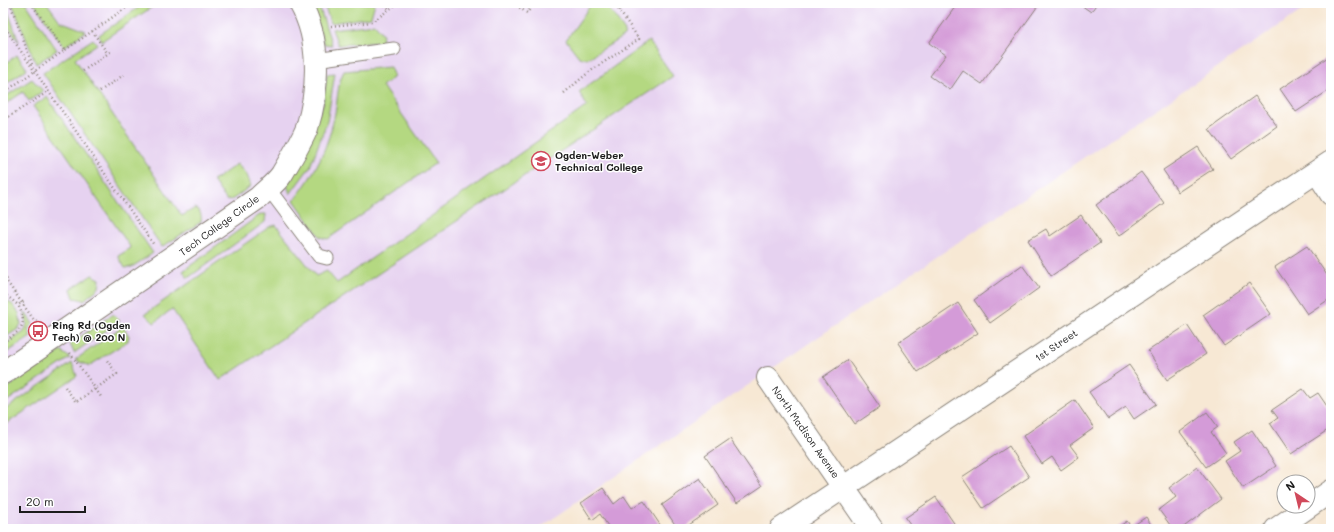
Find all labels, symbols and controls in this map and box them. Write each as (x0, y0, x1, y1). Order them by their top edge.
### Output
place label: Ogden-Weber Technical College (555, 148, 643, 174)
school or university icon: Ogden-Weber Technical College (530, 150, 552, 172)
street label: Tech College Circle (176, 191, 262, 259)
place label: Ring Rd (Ogden Tech) @ 200 N (52, 318, 131, 344)
bus stop icon: Ring Rd (Ogden Tech) @ 200 N (27, 320, 49, 342)
street label: 1st Street (1032, 326, 1080, 364)
street label: North Madison Avenue (769, 383, 843, 481)
north arrow (1276, 474, 1316, 514)
text: N (1282, 477, 1298, 494)
scale bar (20, 488, 85, 514)
text: 20 m (26, 493, 54, 509)

